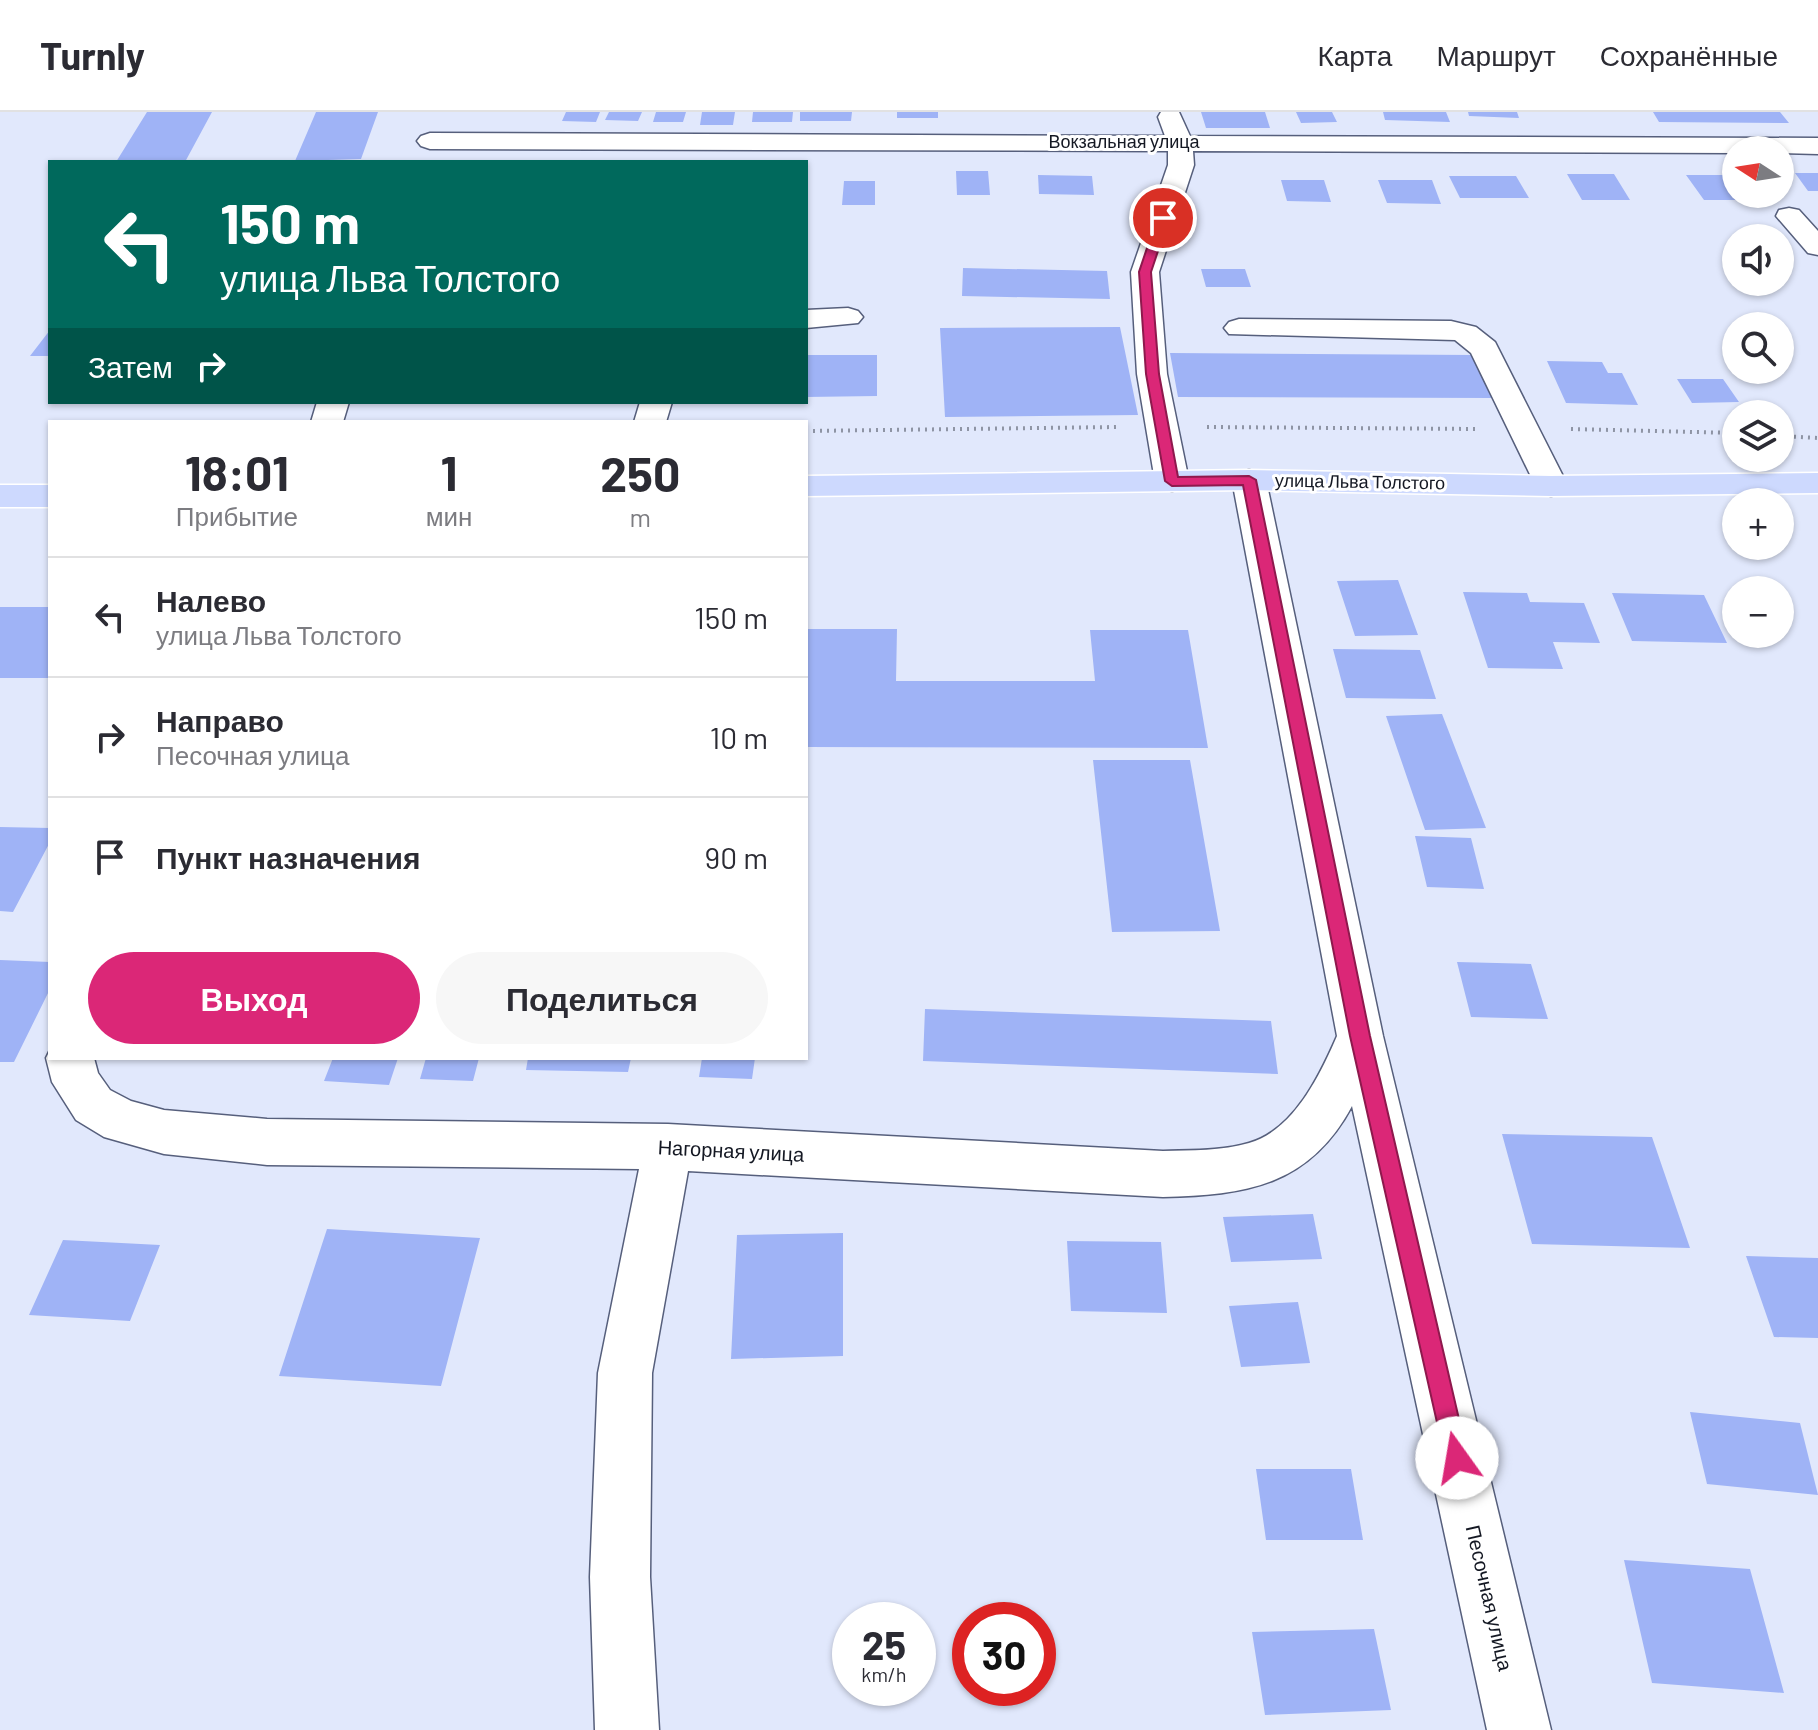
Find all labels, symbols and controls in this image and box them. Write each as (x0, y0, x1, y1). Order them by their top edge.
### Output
text: Turnly (40, 32, 145, 78)
text: Карта (1317, 38, 1392, 72)
text: Маршрут (1436, 38, 1556, 72)
text: Сохранённые (1600, 38, 1778, 72)
street label: Вокзальная улица (1048, 130, 1200, 152)
north arrow (1722, 136, 1794, 208)
map controls (1722, 136, 1794, 648)
pin (1129, 184, 1197, 252)
text: 150 m (220, 188, 360, 255)
icon: left (88, 192, 192, 296)
icon: arrive (1141, 196, 1185, 240)
button: sound (1722, 224, 1794, 296)
text: улица Льва Толстого (220, 256, 560, 299)
button: search (1722, 312, 1794, 384)
icon: right (189, 344, 233, 388)
text: Затем (88, 348, 173, 384)
button: layers (1722, 400, 1794, 472)
text: 18:01 (185, 443, 289, 501)
text: 1 (441, 443, 458, 501)
text: 250 (600, 444, 680, 502)
street label: улица Льва Толстого (1275, 469, 1445, 493)
button: + (1722, 488, 1794, 560)
text: Прибытие (176, 500, 298, 531)
text: мин (426, 500, 472, 531)
text: m (629, 501, 651, 532)
button: − (1722, 576, 1794, 648)
text: Налево (156, 582, 266, 618)
icon: left (88, 595, 132, 639)
text: 150 m (694, 599, 768, 635)
text: улица Льва Толстого (156, 619, 402, 650)
text: Направо (156, 702, 284, 738)
icon: right (88, 715, 132, 759)
text: 10 m (710, 719, 768, 755)
text: Песочная улица (156, 739, 349, 770)
icon: arrive (88, 835, 132, 879)
text: Пункт назначения (156, 839, 420, 875)
text: 90 m (705, 839, 768, 875)
button: Выход (88, 952, 420, 1044)
button: Поделиться (436, 952, 768, 1044)
street label: Нагорная улица (657, 1134, 806, 1166)
position arrow (1415, 1416, 1499, 1500)
street label: Песочная улица (1462, 1523, 1519, 1674)
speed limit sign: 30 (952, 1602, 1056, 1706)
text: 25 (862, 1620, 906, 1668)
text: km/h (861, 1662, 907, 1686)

